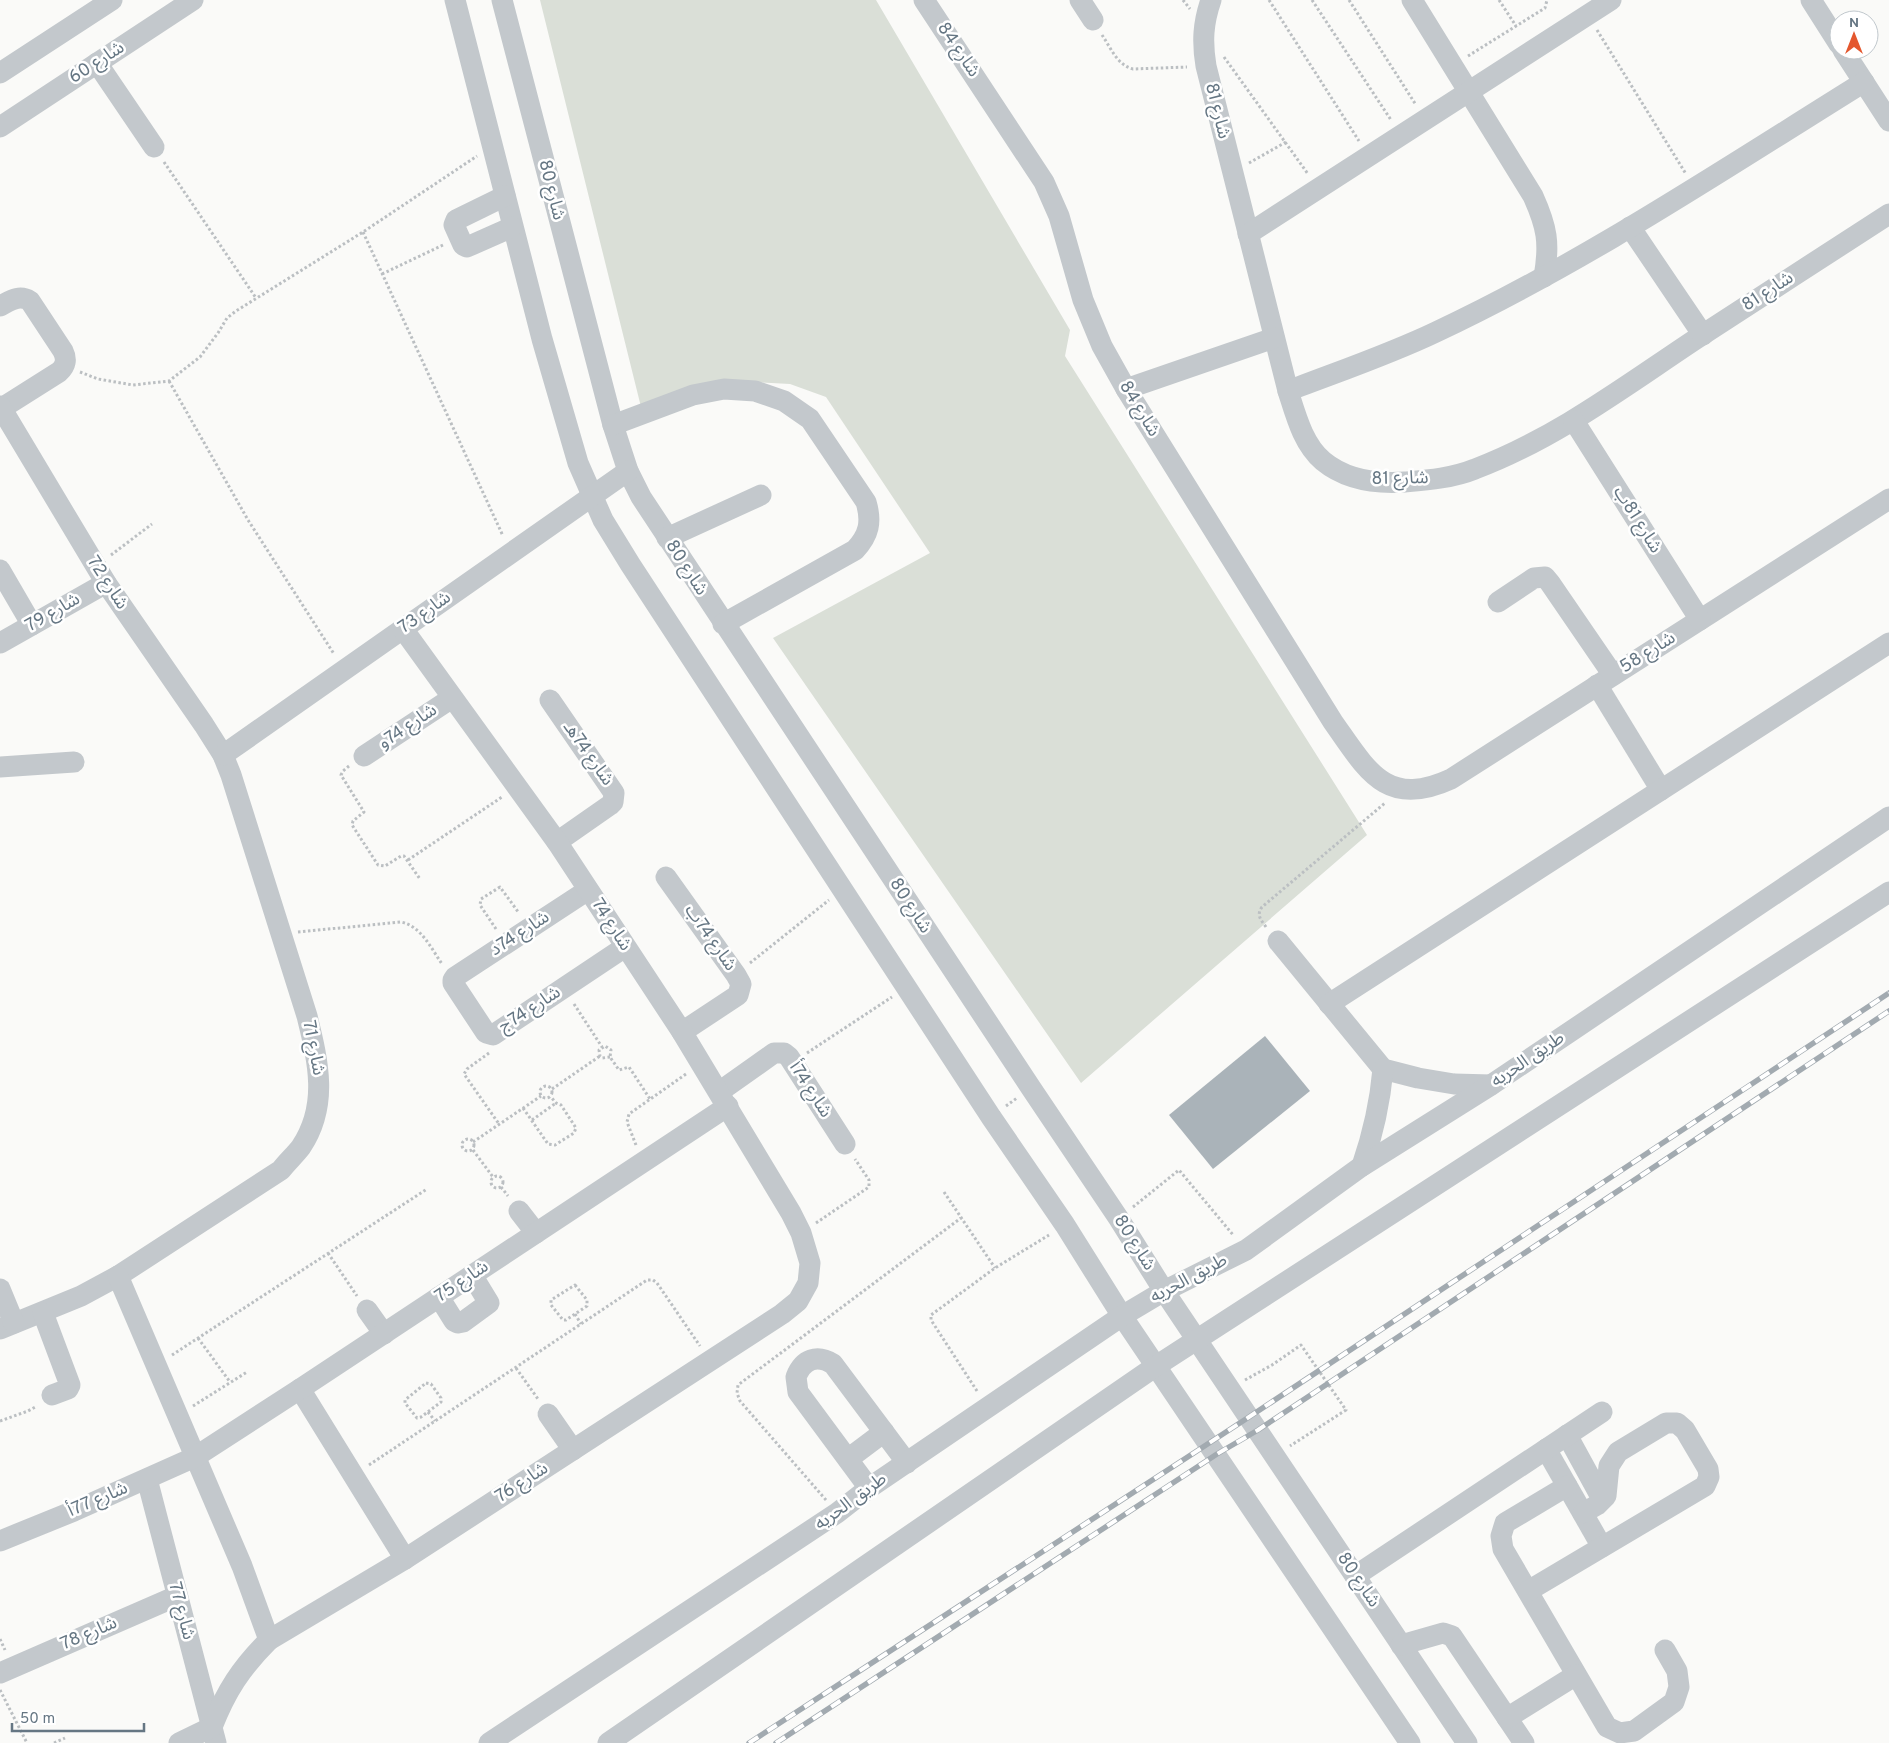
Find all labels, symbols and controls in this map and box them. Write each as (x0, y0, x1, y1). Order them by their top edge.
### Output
north arrow (1829, 10, 1879, 60)
text: N (1849, 15, 1859, 32)
street label: شارع 84 (930, 18, 985, 82)
street label: شارع 60 (65, 37, 130, 90)
street label: شارع 81 (1198, 81, 1235, 142)
street label: شارع 80 (531, 157, 570, 223)
street label: شارع 81 (1738, 267, 1799, 318)
street label: شارع 84 (1112, 377, 1165, 442)
street label: شارع 81 (1371, 467, 1429, 492)
street label: شارع 81ب (1607, 482, 1667, 558)
street label: شارع 80 (659, 536, 712, 601)
street label: شارع 72 (80, 552, 133, 615)
street label: شارع 73 (394, 587, 456, 640)
street label: شارع 79 (21, 588, 85, 639)
street label: شارع 58 (1616, 627, 1681, 680)
street label: شارع 74و (374, 699, 442, 756)
street label: شارع 74هـ (557, 717, 618, 791)
street label: شارع 80 (883, 874, 936, 939)
street label: شارع 74 (585, 894, 636, 956)
street label: شارع 74ب (678, 900, 741, 976)
street label: شارع 74د (486, 906, 555, 963)
street label: شارع 74ج (495, 981, 566, 1039)
street label: شارع 71 (295, 1018, 330, 1078)
street label: طريق الحريه (1487, 1027, 1569, 1093)
street label: شارع 74أ (782, 1057, 838, 1123)
street label: شارع 80 (1107, 1211, 1160, 1276)
street label: طريق الحريه (1146, 1249, 1232, 1309)
street label: شارع 75 (431, 1256, 494, 1309)
street label: شارع 76 (491, 1457, 553, 1509)
street label: طريق الحريه (810, 1468, 892, 1536)
street label: شارع 77أ (64, 1476, 132, 1524)
street label: شارع 80 (1330, 1548, 1385, 1613)
street label: شارع 77 (161, 1580, 200, 1643)
street label: شارع 78 (57, 1612, 121, 1657)
scale bar (12, 1700, 145, 1732)
text: 50 m (20, 1710, 55, 1729)

